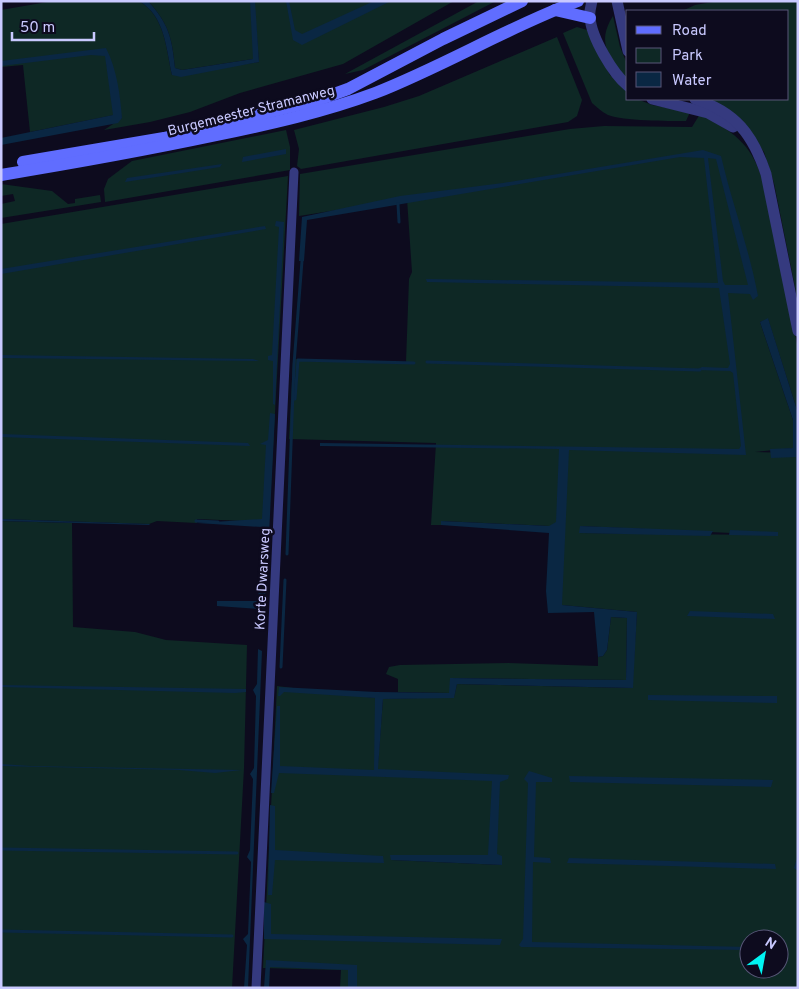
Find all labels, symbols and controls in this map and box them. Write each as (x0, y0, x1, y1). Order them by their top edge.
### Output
scale bar (12, 10, 95, 42)
legend (626, 10, 789, 100)
text: 50 m (20, 19, 55, 38)
text: Road (672, 22, 707, 41)
text: Park (672, 47, 703, 66)
text: Water (672, 72, 712, 91)
street label: Burgemeester Stramanweg (166, 82, 337, 140)
street label: Korte Dwarsweg (252, 528, 275, 631)
north arrow (739, 929, 789, 979)
text: N (761, 934, 779, 954)

